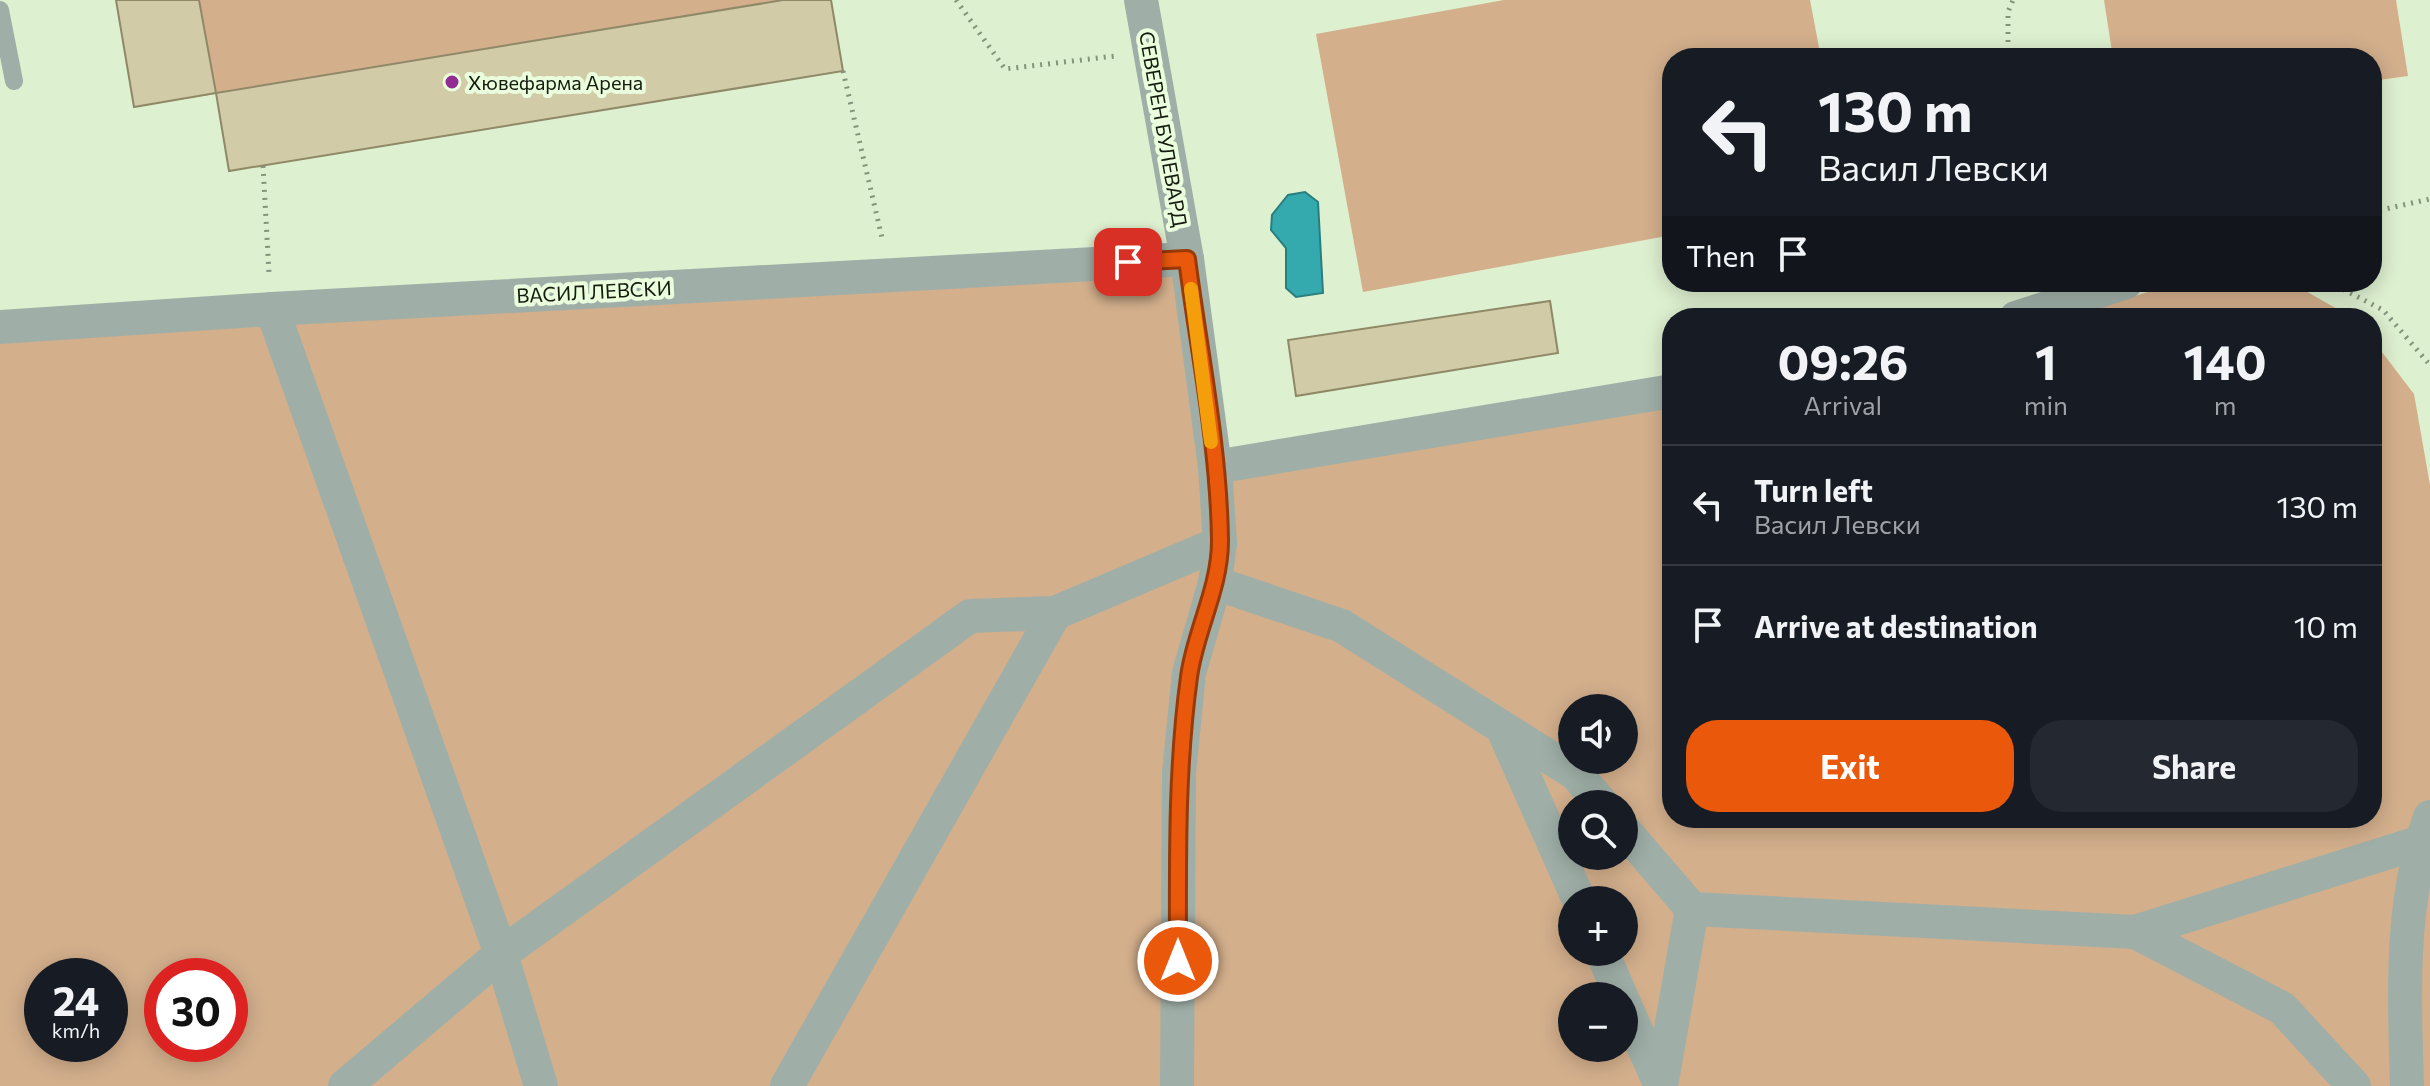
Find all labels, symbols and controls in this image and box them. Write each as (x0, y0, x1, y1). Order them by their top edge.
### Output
street label: СЕВЕРЕН БУЛЕВАРД (1135, 29, 1193, 229)
place label: Хювефарма Арена (468, 70, 643, 94)
marker: Хювефарма Арена (443, 73, 461, 91)
text: 130 m (1818, 75, 1973, 144)
icon: left (1686, 80, 1790, 184)
text: Васил Левски (1818, 144, 2049, 188)
pin (1094, 228, 1162, 296)
icon: arrive (1771, 232, 1815, 276)
text: Then (1686, 236, 1755, 273)
icon: arrive (1106, 240, 1150, 284)
street label: ВАСИЛ ЛЕВСКИ (516, 275, 672, 307)
text: 09:26 (1777, 331, 1908, 390)
text: 1 (2035, 331, 2057, 390)
text: 140 (2183, 331, 2267, 390)
text: Arrival (1804, 389, 1882, 420)
text: min (2024, 389, 2068, 420)
text: m (2214, 389, 2236, 420)
text: Turn left (1754, 471, 1873, 508)
icon: left (1686, 483, 1730, 527)
text: 130 m (2277, 487, 2358, 524)
text: Васил Левски (1754, 508, 1921, 539)
icon: arrive (1686, 603, 1730, 647)
text: Arrive at destination (1754, 607, 2038, 644)
text: 10 m (2294, 607, 2358, 644)
map controls (1558, 694, 1638, 1062)
button: sound (1558, 694, 1638, 774)
button: Exit (1686, 720, 2014, 812)
button: Share (2030, 720, 2358, 812)
button: search (1558, 790, 1638, 870)
button: + (1558, 886, 1638, 966)
position arrow (1136, 919, 1220, 1003)
speed limit sign: 30 (144, 958, 248, 1062)
text: 24 (53, 975, 99, 1024)
button: − (1558, 982, 1638, 1062)
text: km/h (52, 1018, 100, 1042)

